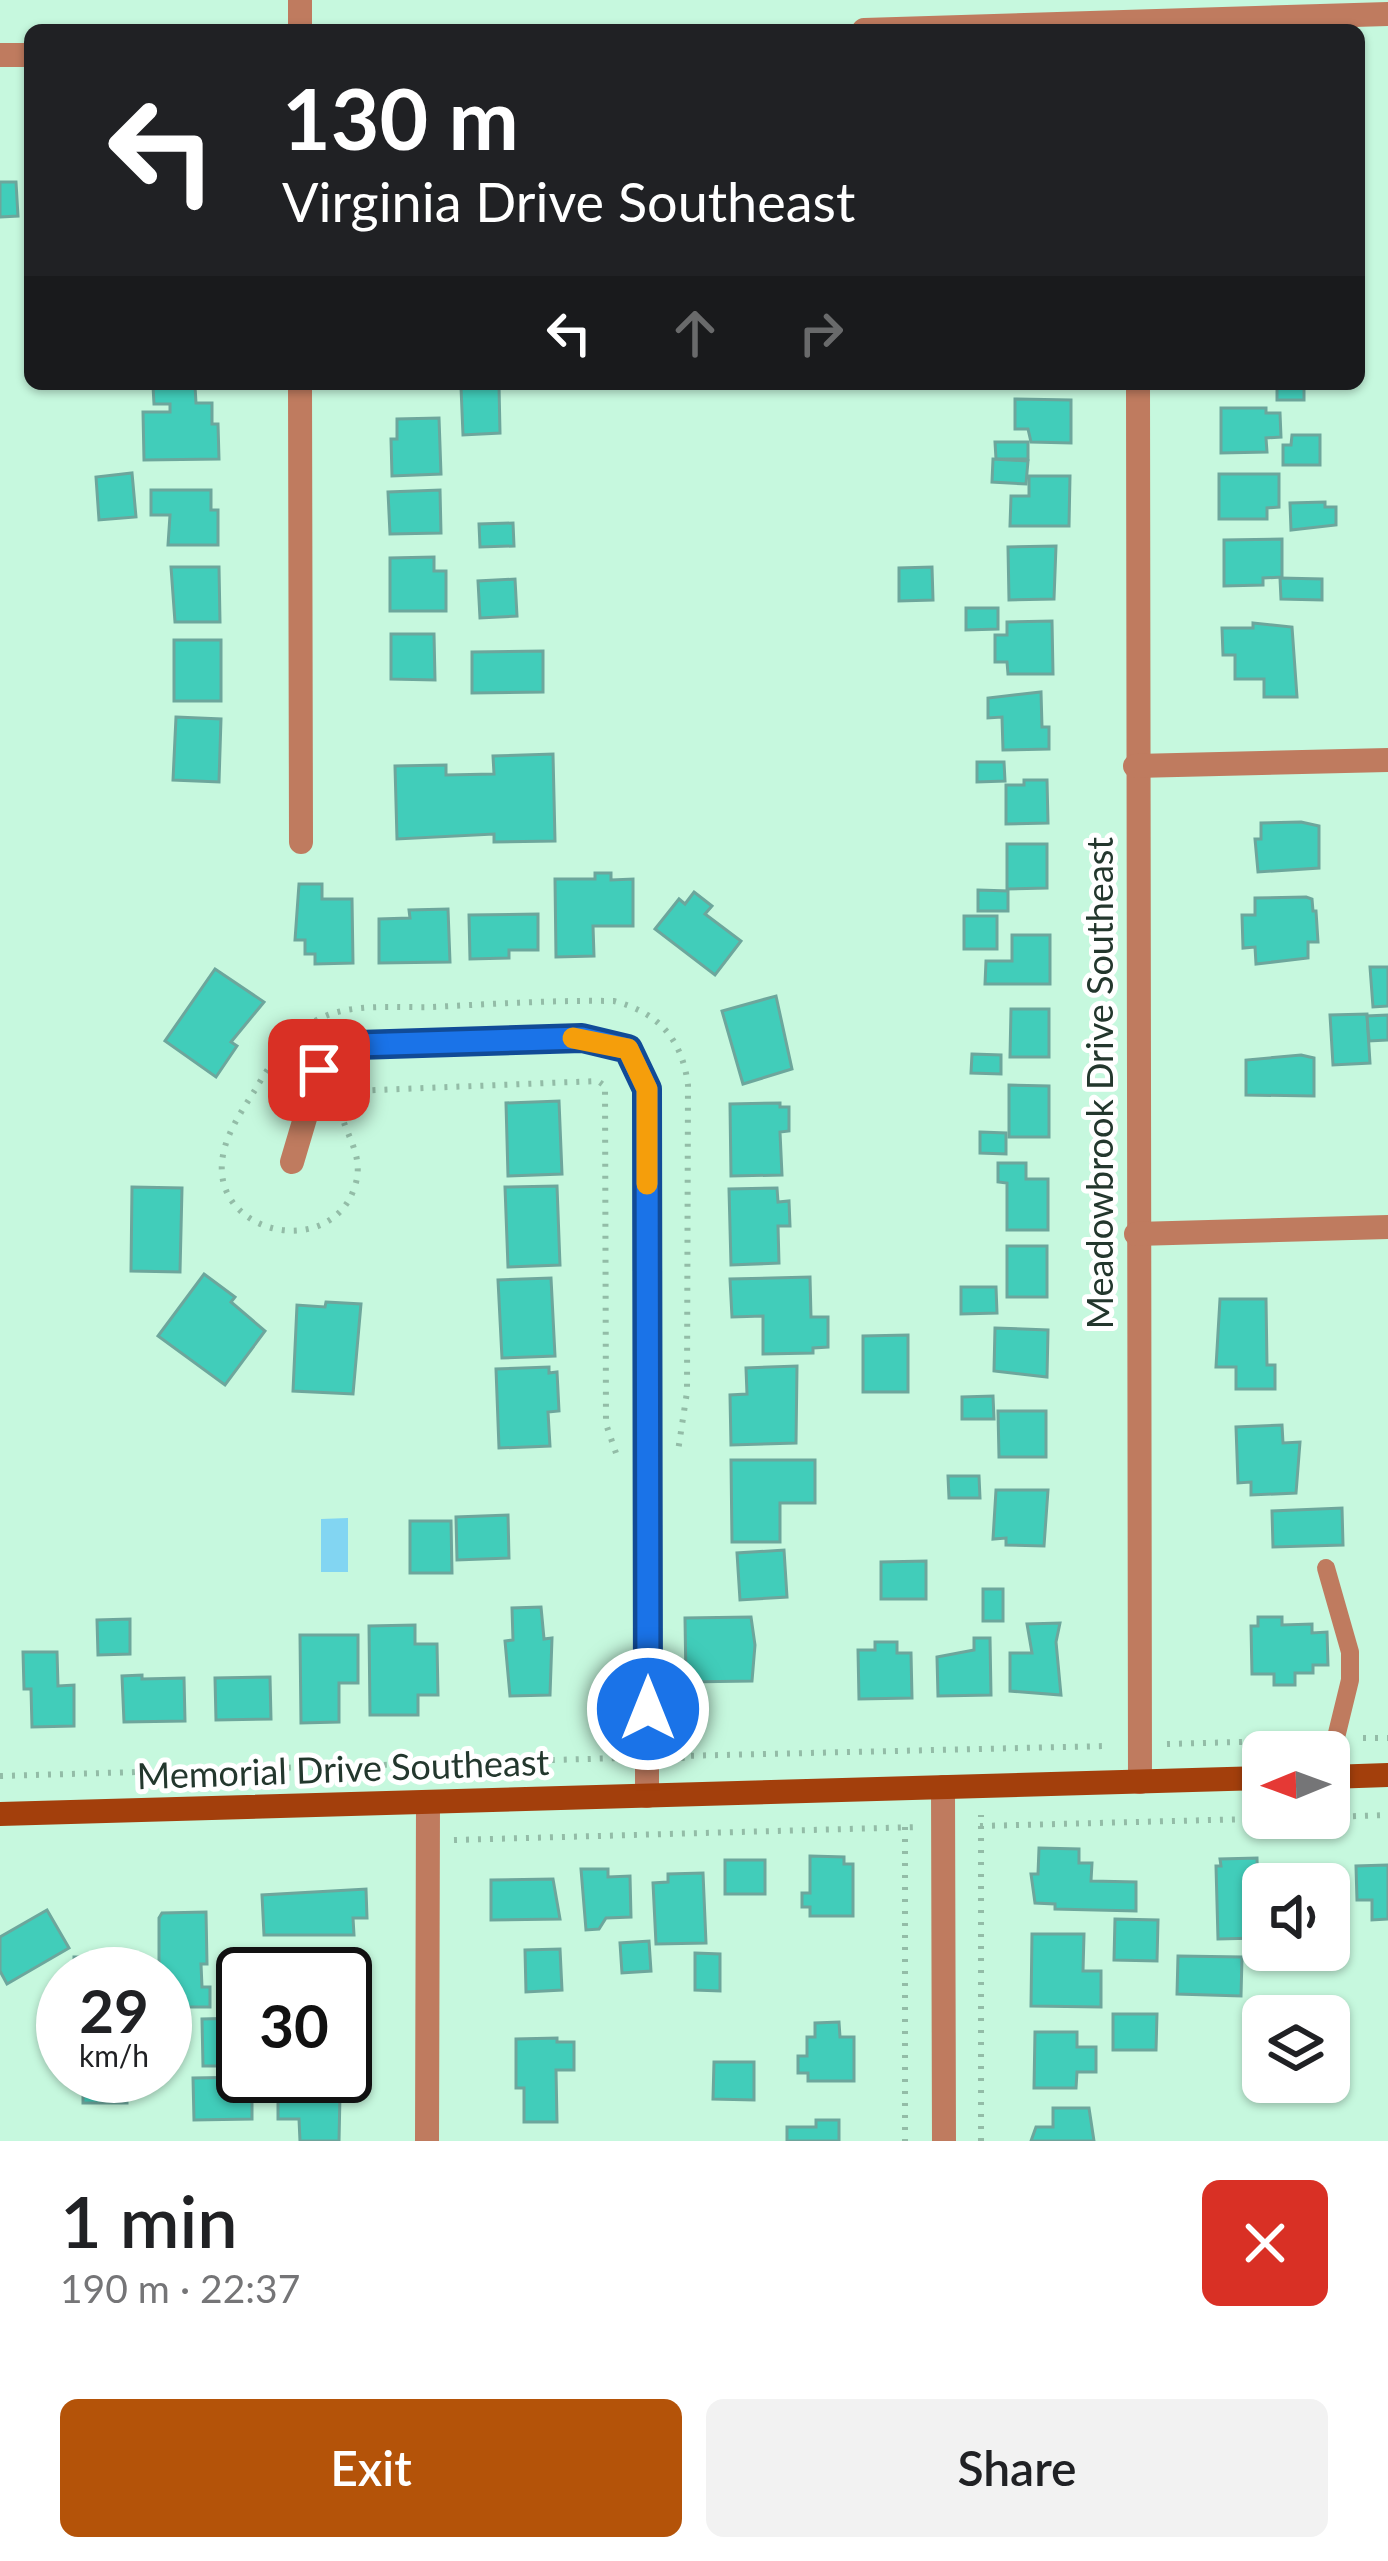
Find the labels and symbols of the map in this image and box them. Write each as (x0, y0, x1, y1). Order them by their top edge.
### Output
street label: Meadowbrook Drive Southeast (1077, 837, 1121, 1329)
pin (268, 1019, 370, 1121)
position arrow (585, 1646, 711, 1772)
north arrow (1242, 1731, 1350, 1839)
street label: Memorial Drive Southeast (136, 1739, 550, 1797)
speed limit sign: 30 (216, 1947, 372, 2103)

